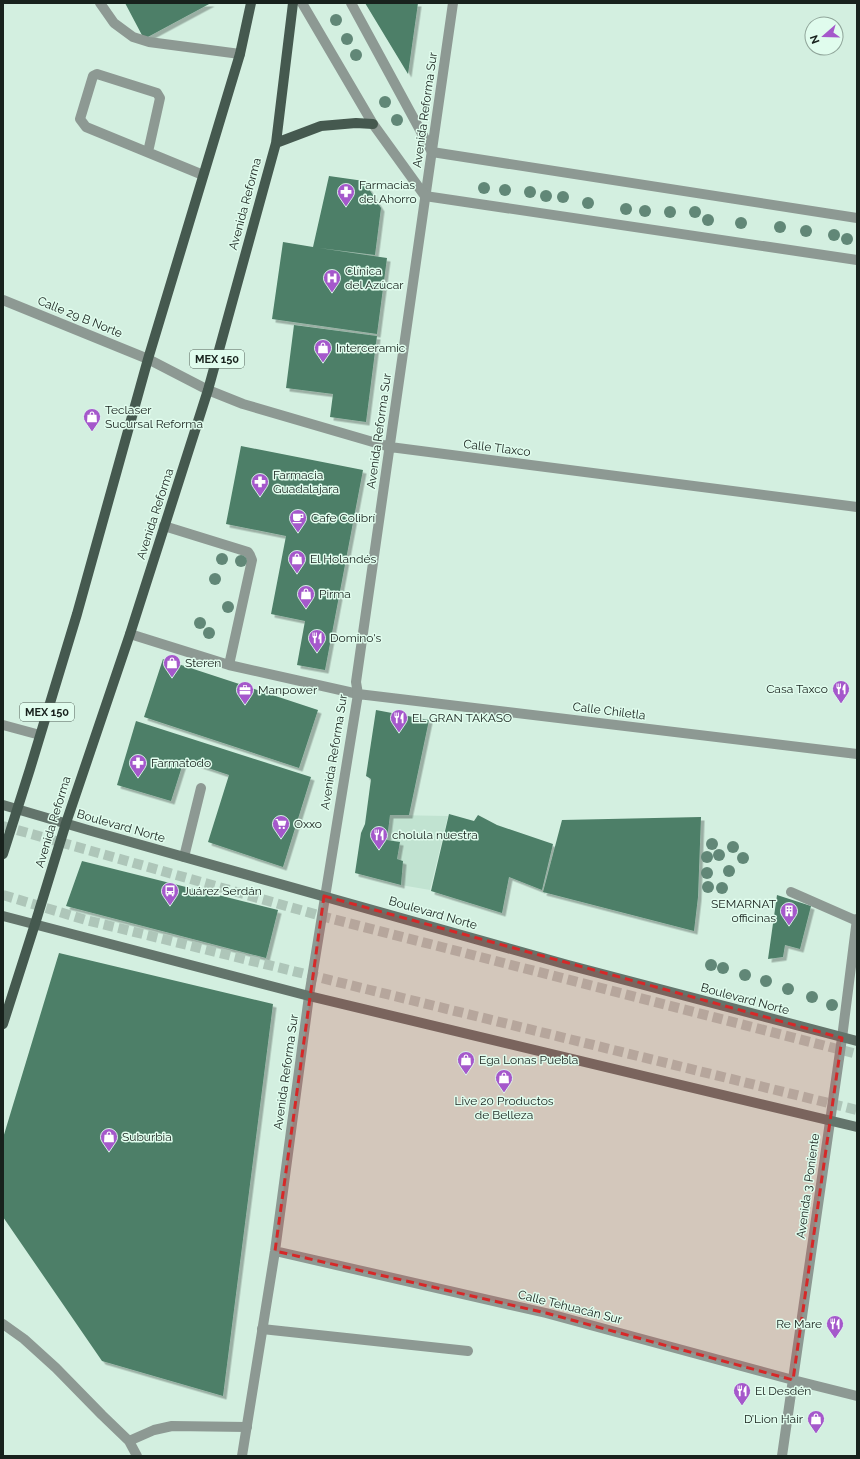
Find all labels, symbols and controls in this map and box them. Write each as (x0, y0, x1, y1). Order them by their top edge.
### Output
north arrow (804, 16, 844, 56)
text: N (808, 33, 823, 45)
street label: Avenida Reforma Sur (410, 51, 440, 169)
street label: Avenida Reforma (226, 156, 264, 252)
place label: Farmacias del Ahorro (359, 178, 417, 206)
pharmacy icon: Farmacias del Ahorro (336, 182, 356, 207)
place label: Clínica del Azúcar (345, 264, 404, 292)
hospital icon: Clínica del Azúcar (322, 268, 342, 293)
street label: Calle 29 B Norte (36, 294, 124, 340)
shop icon: Interceramic (313, 338, 333, 363)
place label: Interceramic (336, 341, 406, 355)
road number: MEX 150 (190, 350, 244, 368)
street label: Avenida Reforma Sur (364, 372, 394, 490)
place label: Teclaser Sucursal Reforma (105, 403, 203, 431)
shop icon: Teclaser Sucursal Reforma (82, 407, 102, 432)
street label: Calle Tlaxco (463, 437, 531, 459)
street label: Avenida Reforma (134, 467, 176, 561)
place label: Farmacia Guadalajara (273, 468, 339, 496)
pharmacy icon: Farmacia Guadalajara (250, 472, 270, 497)
cafe icon: Cafe Colibrí (288, 508, 308, 533)
place label: Cafe Colibrí (311, 511, 375, 525)
shop icon: El Holandés (287, 549, 307, 574)
place label: El Holandés (310, 552, 376, 566)
shop icon: Pirma (296, 584, 316, 609)
place label: Pirma (319, 587, 351, 601)
restaurant icon: Domino's (307, 628, 327, 653)
place label: Domino's (330, 631, 382, 645)
shop icon: Steren (162, 653, 182, 678)
place label: Steren (185, 656, 221, 670)
restaurant icon: Casa Taxco (831, 679, 851, 704)
office icon: Manpower (235, 680, 255, 705)
place label: Casa Taxco (766, 682, 828, 696)
place label: Manpower (258, 683, 318, 697)
street label: Avenida Reforma Sur (318, 693, 350, 811)
street label: Calle Chiletla (572, 700, 646, 722)
road number: MEX 150 (20, 703, 74, 721)
restaurant icon: EL GRAN TAKASO (389, 708, 409, 733)
place label: EL GRAN TAKASO (412, 711, 512, 725)
pharmacy icon: Farmatodo (128, 753, 148, 778)
place label: Farmatodo (151, 756, 211, 770)
street label: Avenida Reforma (32, 775, 74, 869)
street label: Boulevard Norte (75, 807, 167, 845)
supermarket icon: Oxxo (271, 814, 291, 839)
place label: Oxxo (294, 817, 322, 831)
restaurant icon: cholula nuestra (369, 825, 389, 850)
place label: cholula nuestra (392, 828, 478, 842)
bus stop icon: Juárez Serdán (160, 881, 180, 906)
place label: Juárez Serdán (183, 884, 262, 898)
street label: Boulevard Norte (387, 894, 479, 932)
place label: SEMARNAT officinas (711, 897, 777, 925)
building icon: SEMARNAT officinas (779, 901, 799, 926)
street label: Boulevard Norte (699, 980, 791, 1018)
street label: Avenida Reforma Sur (271, 1013, 301, 1131)
shop icon: Ega Lonas Puebla (456, 1050, 476, 1075)
place label: Ega Lonas Puebla (479, 1053, 578, 1067)
shop icon: Live 20 Productos de Belleza (494, 1068, 514, 1093)
place label: Live 20 Productos de Belleza (454, 1094, 554, 1122)
shop icon: Suburbia (99, 1127, 119, 1152)
place label: Suburbia (122, 1130, 172, 1144)
street label: Avenida 3 Poniente (794, 1132, 822, 1240)
street label: Calle Tehuacán Sur (517, 1287, 624, 1327)
restaurant icon: Re Mare (825, 1314, 845, 1339)
place label: Re Mare (776, 1317, 822, 1331)
restaurant icon: El Desdén (732, 1381, 752, 1406)
place label: El Desdén (755, 1384, 811, 1398)
shop icon: D’Lion Hair (806, 1409, 826, 1434)
place label: D’Lion Hair (744, 1412, 804, 1426)

